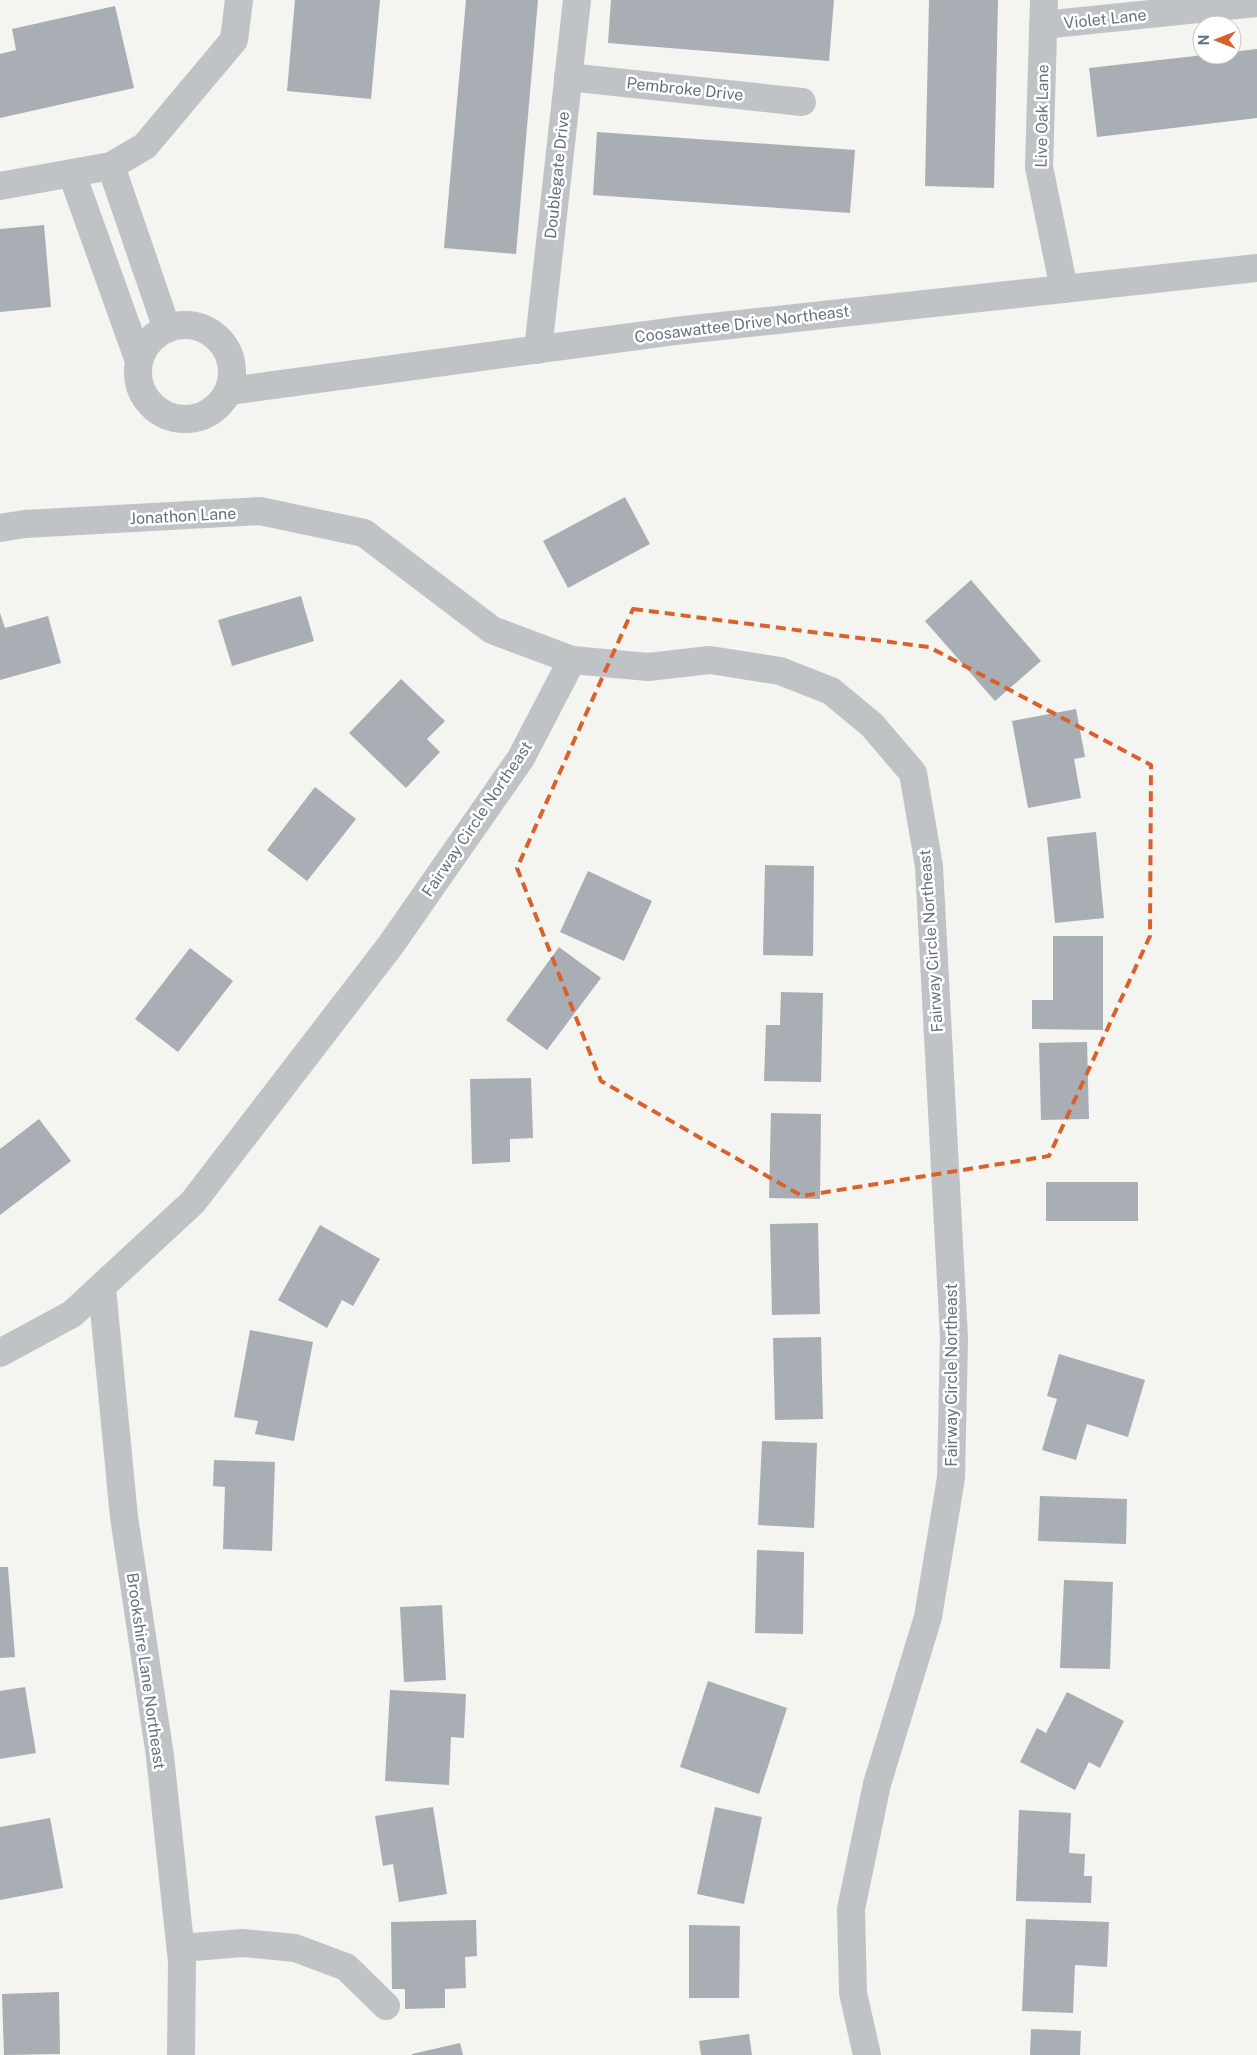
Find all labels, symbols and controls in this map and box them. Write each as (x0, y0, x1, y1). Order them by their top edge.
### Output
street label: Violet Lane (1063, 5, 1147, 33)
north arrow (1192, 15, 1242, 65)
text: N (1196, 35, 1212, 45)
street label: Live Oak Lane (1032, 64, 1052, 168)
street label: Pembroke Drive (626, 73, 744, 105)
street label: Doublegate Drive (541, 110, 573, 240)
street label: Coosawattee Drive Northeast (633, 301, 851, 347)
street label: Jonathon Lane (129, 504, 237, 528)
street label: Fairway Circle Northeast (418, 738, 536, 900)
street label: Fairway Circle Northeast (915, 849, 947, 1033)
street label: Fairway Circle Northeast (942, 1283, 961, 1467)
street label: Brookshire Lane Northeast (123, 1571, 169, 1771)

